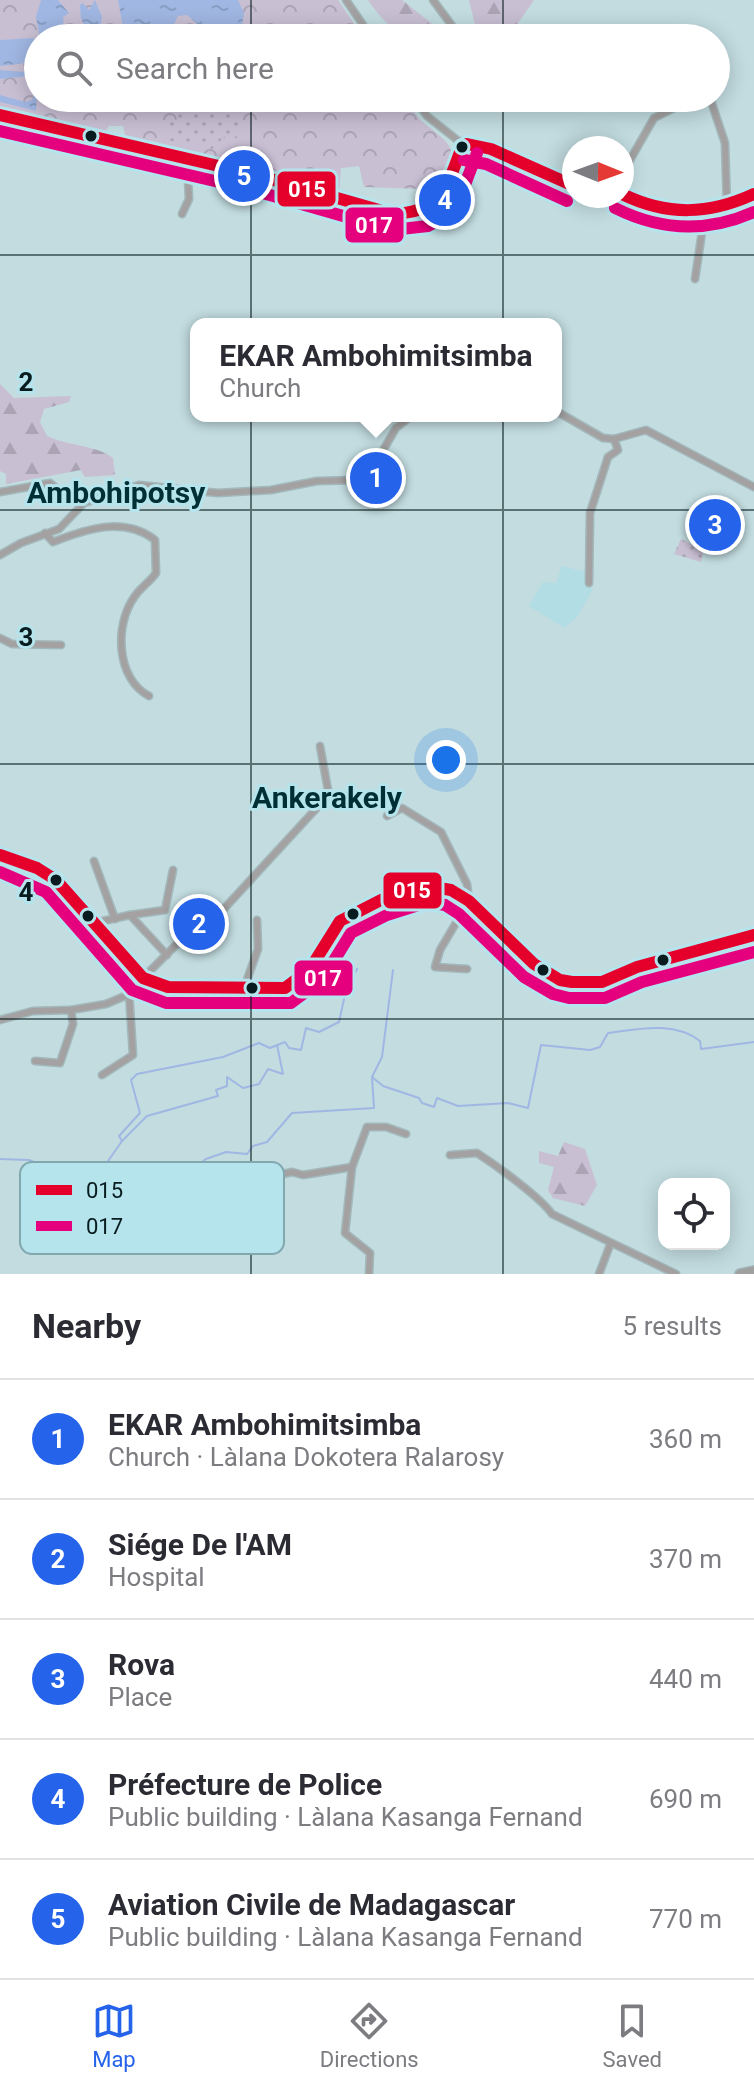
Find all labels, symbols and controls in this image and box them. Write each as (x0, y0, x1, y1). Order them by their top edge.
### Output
search box (24, 24, 730, 112)
icon: search (52, 46, 96, 90)
text: Search here (116, 51, 274, 86)
unlabelled marker (83, 128, 99, 144)
north arrow (562, 136, 634, 208)
unlabelled marker (454, 139, 470, 155)
pin: 5 (218, 146, 270, 206)
line badge: 015 (276, 170, 337, 208)
pin: 4 (419, 170, 471, 230)
text: 015 (288, 177, 326, 202)
line badge: 017 (344, 206, 405, 244)
text: 017 (355, 213, 393, 238)
popup (190, 318, 562, 422)
text: EKAR Ambohimitsimba (219, 338, 533, 373)
text: 2 (19, 367, 33, 397)
text: Church (219, 373, 301, 403)
pin: 1 (350, 448, 402, 508)
district label: Ambohipotsy (27, 475, 206, 510)
pin: 3 (689, 495, 741, 555)
text: 3 (19, 622, 33, 652)
your location (426, 740, 466, 780)
district label: Ankerakely (252, 780, 403, 815)
line badge: 015 (382, 871, 443, 910)
unlabelled marker (48, 872, 64, 888)
text: 4 (19, 877, 34, 907)
text: 015 (393, 878, 431, 903)
pin: 2 (173, 894, 225, 954)
unlabelled marker (345, 906, 361, 922)
unlabelled marker (80, 908, 96, 924)
unlabelled marker (655, 952, 671, 968)
line badge: 017 (293, 959, 354, 997)
unlabelled marker (535, 962, 551, 978)
text: 017 (304, 966, 342, 991)
unlabelled marker (244, 980, 260, 996)
legend (20, 1162, 284, 1254)
text: 015 (86, 1178, 123, 1203)
map controls (658, 1178, 730, 1250)
button: locate (658, 1178, 730, 1250)
text: 017 (86, 1214, 123, 1239)
text: Nearby (32, 1306, 141, 1346)
text: 5 results (623, 1311, 722, 1341)
text: EKAR Ambohimitsimba (108, 1407, 421, 1442)
text: 1 (51, 1424, 65, 1454)
text: 360 m (649, 1424, 722, 1454)
text: Church · Làlana Dokotera Ralarosy (108, 1442, 504, 1472)
text: Siége De l'AM (108, 1527, 292, 1562)
text: 2 (51, 1544, 65, 1574)
text: 370 m (649, 1544, 722, 1574)
text: Hospital (108, 1562, 205, 1592)
text: Rova (108, 1647, 175, 1682)
text: 3 (51, 1664, 65, 1694)
text: 440 m (649, 1664, 722, 1694)
text: Place (108, 1682, 172, 1712)
text: Préfecture de Police (108, 1767, 382, 1802)
text: 4 (51, 1784, 65, 1814)
text: 690 m (649, 1784, 722, 1814)
text: Public building · Làlana Kasanga Fernand (108, 1802, 583, 1832)
text: Aviation Civile de Madagascar (108, 1887, 515, 1922)
text: 5 (51, 1904, 65, 1934)
text: 770 m (649, 1904, 722, 1934)
text: Public building · Làlana Kasanga Fernand (108, 1922, 583, 1952)
tab: Map (92, 1999, 136, 2072)
tab: Directions (320, 1999, 419, 2072)
tab: Saved (603, 1999, 662, 2072)

